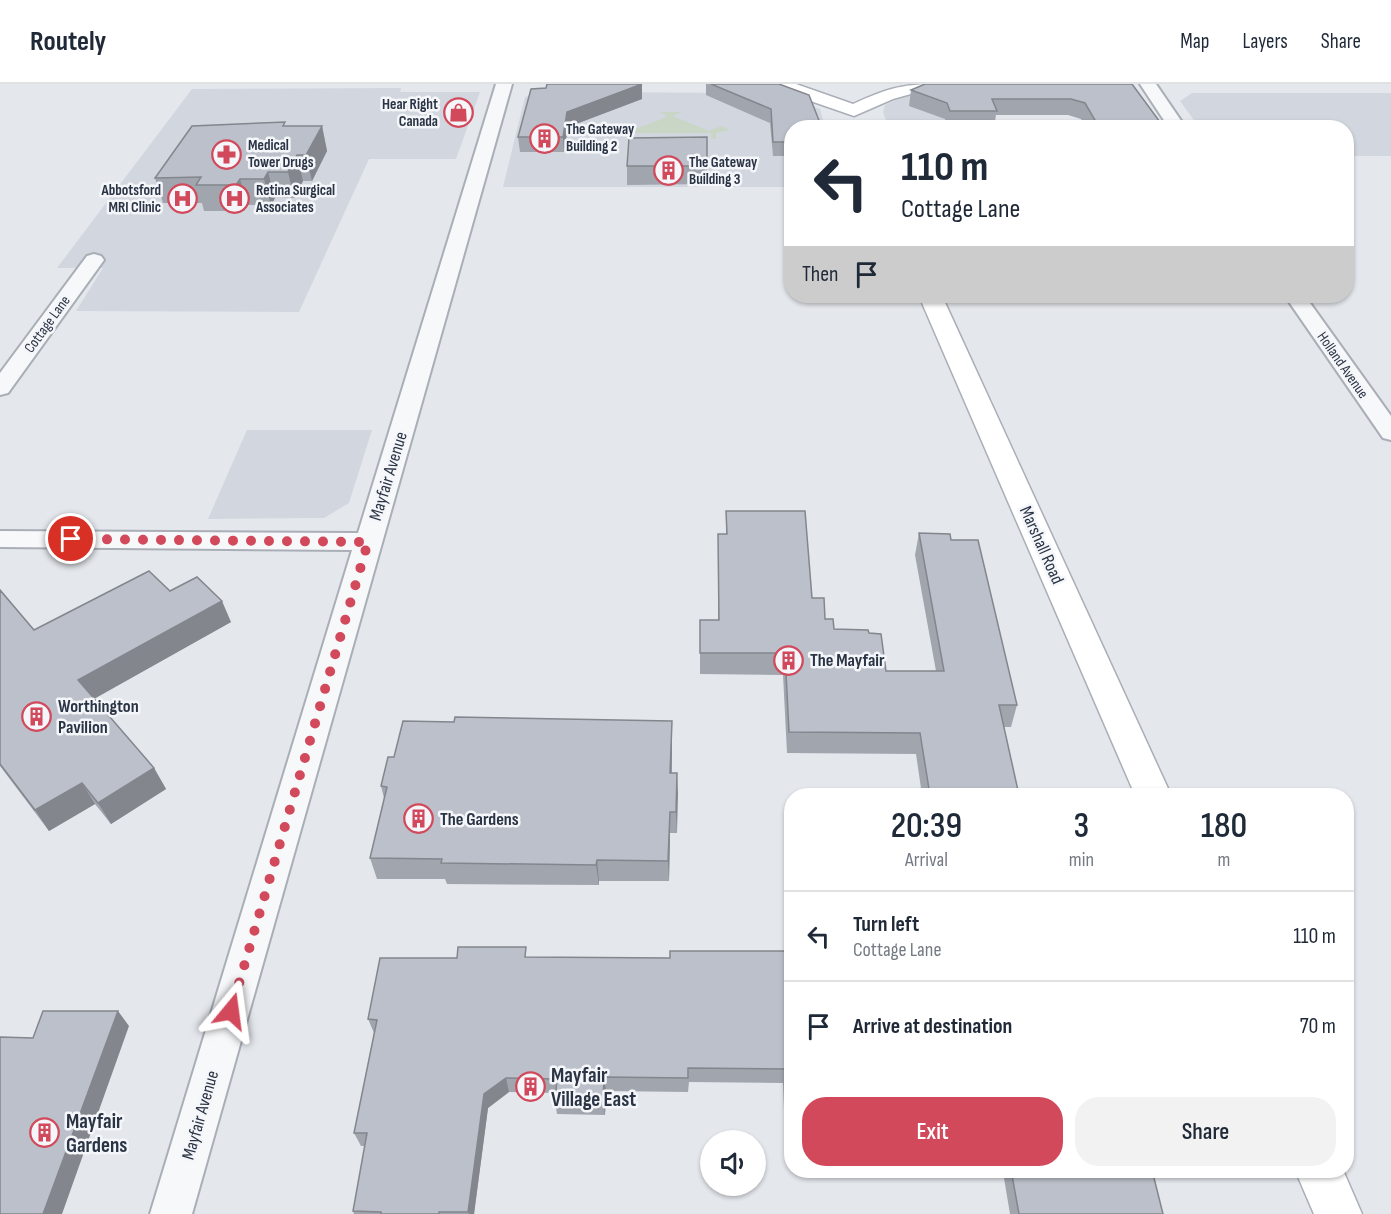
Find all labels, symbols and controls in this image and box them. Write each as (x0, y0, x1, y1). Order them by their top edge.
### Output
text: Routely (30, 25, 106, 58)
text: Map (1180, 29, 1209, 54)
text: Layers (1242, 29, 1288, 54)
text: Share (1321, 29, 1361, 54)
place label: Hear Right Canada (382, 95, 438, 131)
shop icon: Hear Right Canada (443, 97, 475, 129)
place label: The Gateway Building 2 (566, 120, 635, 156)
building icon: The Gateway Building 2 (529, 122, 561, 154)
place label: Medical Tower Drugs (248, 136, 314, 172)
pharmacy icon: Medical Tower Drugs (211, 138, 243, 170)
text: 110 m (901, 142, 988, 193)
icon: left (802, 144, 880, 222)
place label: The Gateway Building 3 (689, 153, 758, 189)
building icon: The Gateway Building 3 (652, 155, 684, 187)
place label: Abbotsford MRI Clinic (101, 181, 161, 217)
place label: Retina Surgical Associates (255, 181, 335, 217)
hospital icon: Abbotsford MRI Clinic (166, 183, 198, 215)
hospital icon: Retina Surgical Associates (219, 183, 251, 215)
text: Cottage Lane (901, 193, 1020, 225)
icon: arrive (850, 258, 883, 291)
text: Then (802, 261, 838, 288)
street label: Cottage Lane (20, 292, 75, 357)
street label: Holland Avenue (1313, 328, 1372, 402)
street label: Mayfair Avenue (365, 429, 412, 523)
street label: Marshall Road (1015, 503, 1068, 587)
pin (45, 513, 96, 564)
icon: arrive (54, 522, 87, 555)
building icon: The Mayfair (773, 644, 805, 676)
place label: The Mayfair (810, 650, 885, 671)
place label: Worthington Pavilion (58, 696, 139, 738)
building icon: Worthington Pavilion (21, 700, 53, 732)
building icon: The Gardens (403, 803, 435, 835)
text: 20:39 (891, 805, 962, 848)
text: 3 (1074, 805, 1089, 848)
text: 180 (1201, 805, 1247, 848)
place label: The Gardens (440, 809, 519, 830)
text: Arrival (905, 848, 948, 872)
text: min (1069, 848, 1094, 872)
text: m (1218, 848, 1230, 872)
text: Turn left (853, 911, 919, 938)
icon: left (802, 920, 835, 953)
text: 110 m (1293, 923, 1336, 950)
text: Cottage Lane (853, 938, 941, 962)
position arrow (199, 979, 263, 1043)
icon: arrive (802, 1010, 835, 1043)
text: Arrive at destination (853, 1013, 1012, 1040)
text: 70 m (1300, 1013, 1336, 1040)
place label: Mayfair Village East (551, 1063, 636, 1112)
street label: Mayfair Avenue (178, 1068, 223, 1162)
building icon: Mayfair Village East (514, 1071, 546, 1103)
button: Exit (802, 1097, 1063, 1166)
button: Share (1075, 1097, 1336, 1166)
place label: Mayfair Gardens (66, 1109, 127, 1158)
building icon: Mayfair Gardens (29, 1117, 61, 1149)
map controls (700, 1130, 766, 1196)
button: sound (700, 1130, 766, 1196)

